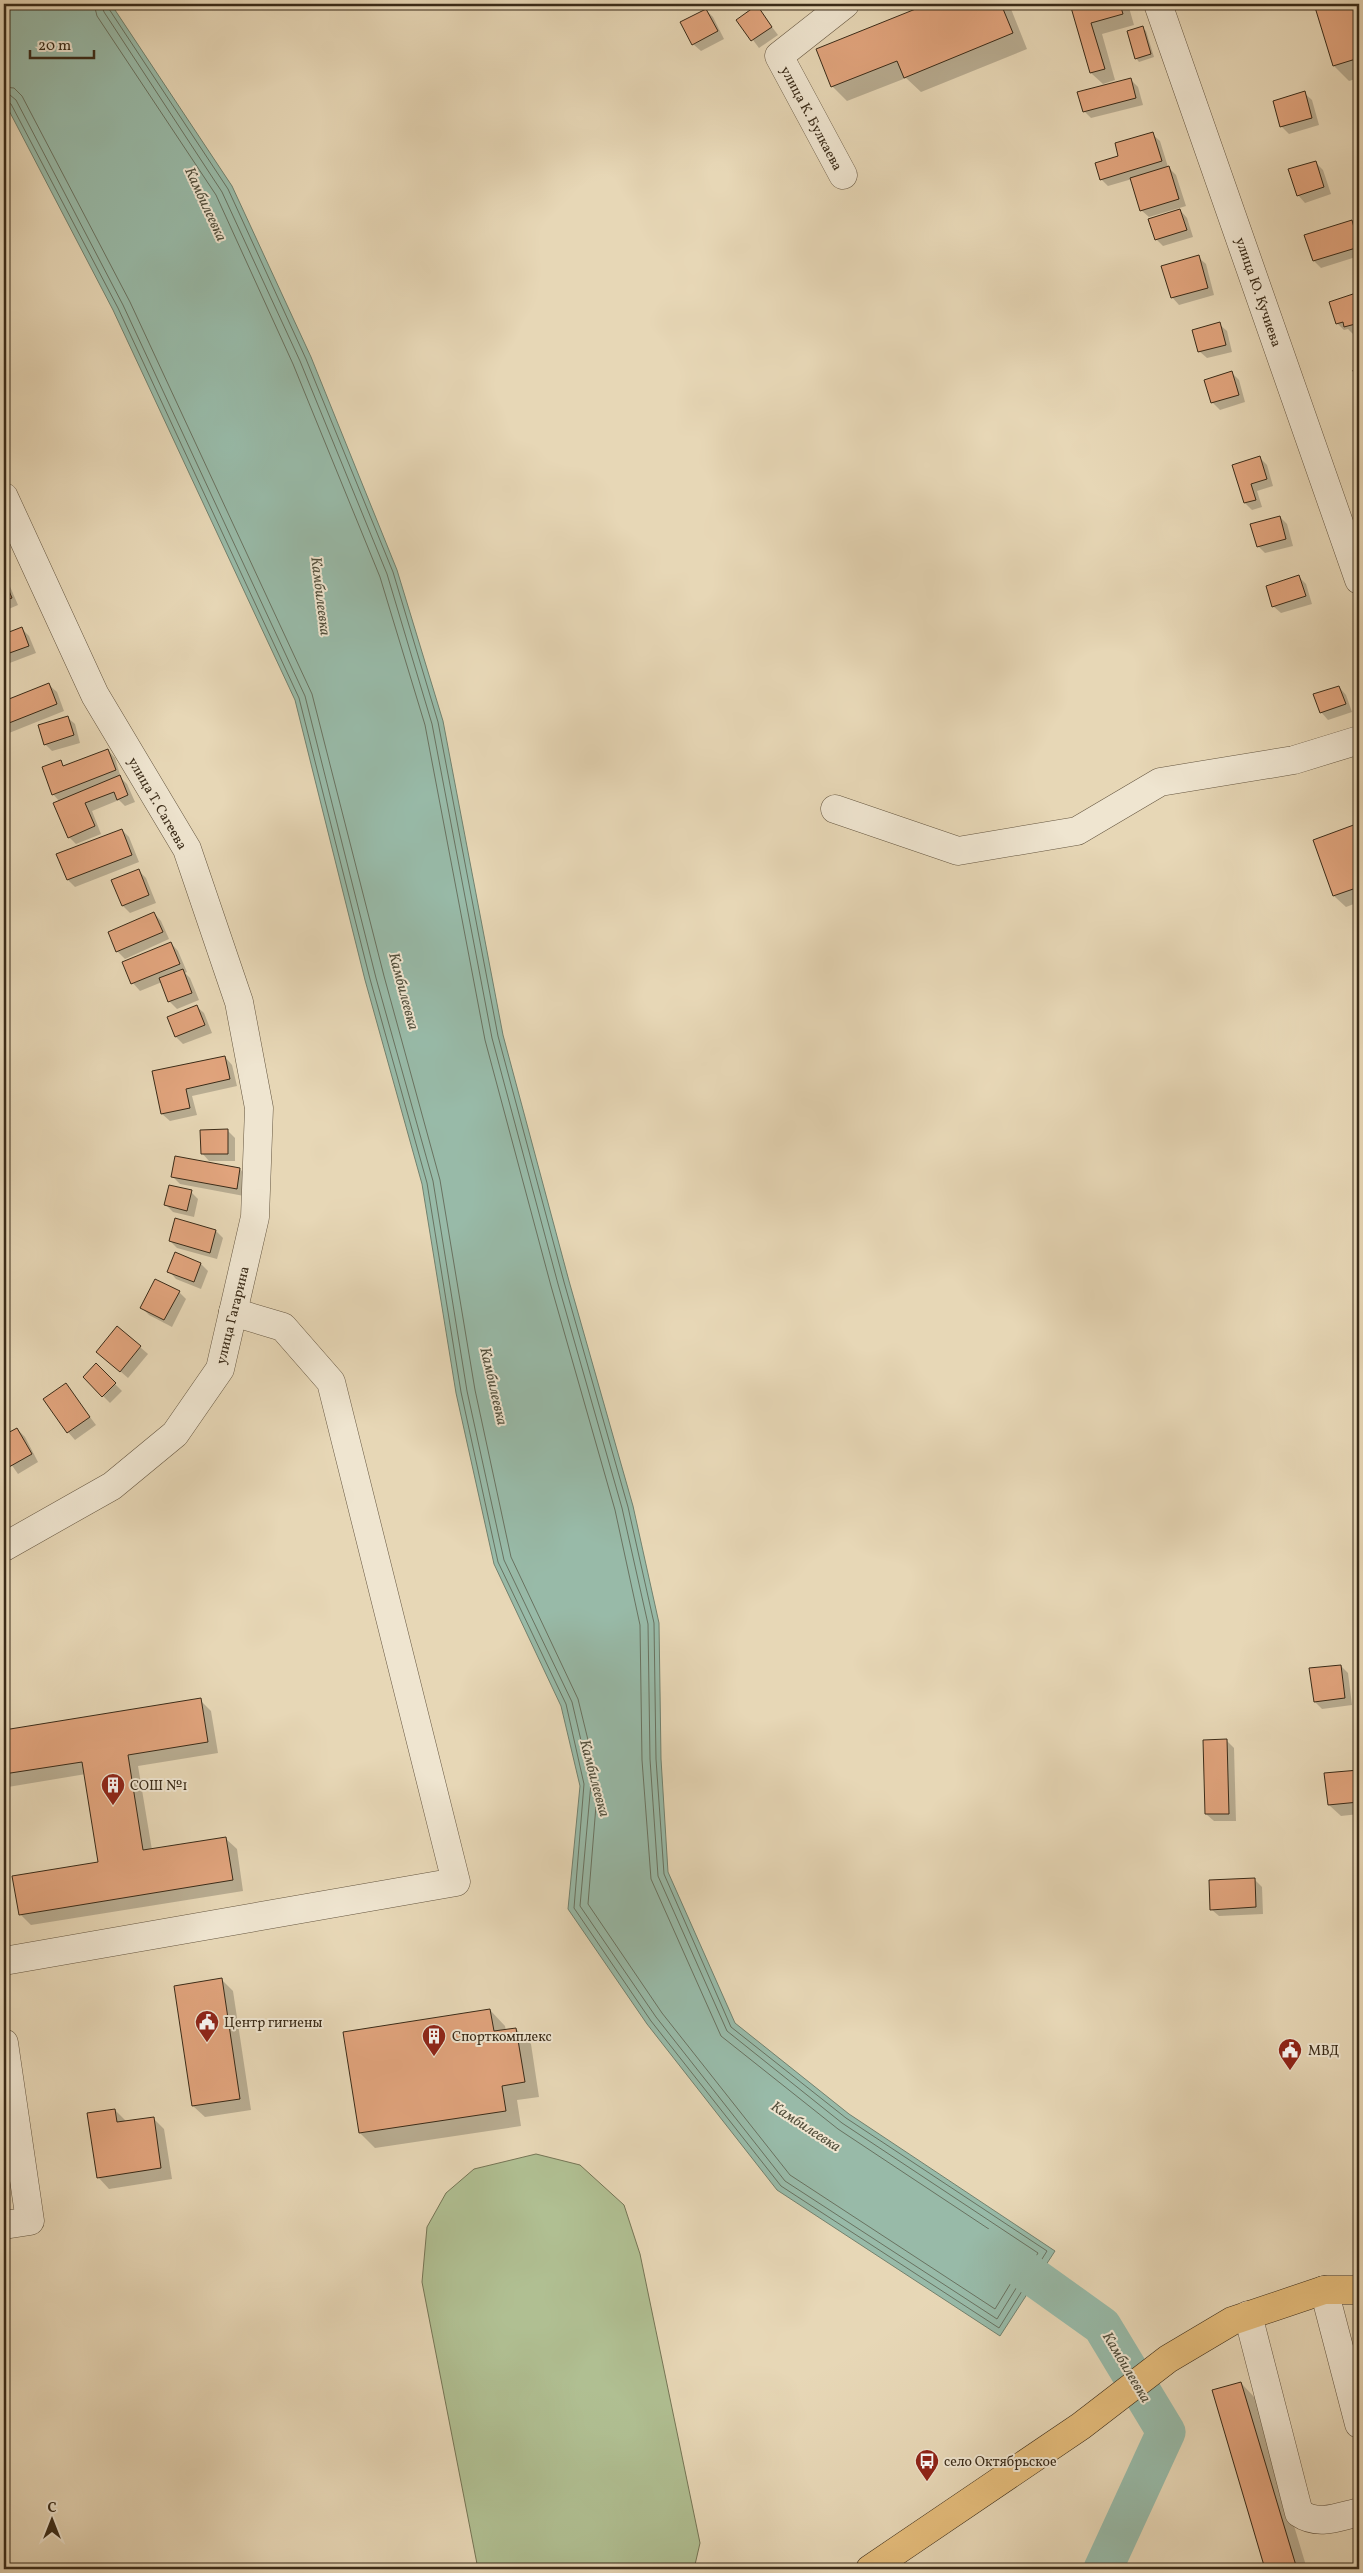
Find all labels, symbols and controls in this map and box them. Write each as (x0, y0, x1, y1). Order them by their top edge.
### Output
scale bar (30, 28, 94, 60)
text: 20 m (38, 36, 71, 57)
street label: улица К. Булкаева (775, 63, 846, 174)
water label: Камбилеевка (178, 164, 231, 245)
street label: улица Ю. Кучиева (1230, 235, 1285, 350)
water label: Камбилеевка (304, 555, 335, 637)
street label: улица Т. Сагеева (122, 754, 191, 854)
water label: Камбилеевка (382, 950, 423, 1033)
street label: улица Гагарина (212, 1264, 255, 1366)
water label: Камбилеевка (473, 1345, 512, 1427)
water label: Камбилеевка (573, 1737, 614, 1820)
building icon: СОШ №1 (100, 1772, 126, 1806)
place label: СОШ №1 (130, 1777, 188, 1796)
public building icon: Центр гигиены (194, 2009, 220, 2043)
place label: Центр гигиены (224, 2014, 322, 2033)
building icon: Спорткомплекс (421, 2023, 447, 2057)
place label: Спорткомплекс (452, 2028, 552, 2047)
public building icon: МВД (1277, 2037, 1303, 2071)
place label: МВД (1308, 2042, 1339, 2061)
water label: Камбилеевка (766, 2097, 844, 2158)
water label: Камбилеевка (1096, 2328, 1155, 2407)
bus stop icon: село Октябрьское (914, 2448, 940, 2482)
place label: село Октябрьское (944, 2453, 1057, 2472)
north arrow (28, 2496, 78, 2546)
text: С (47, 2499, 57, 2518)

